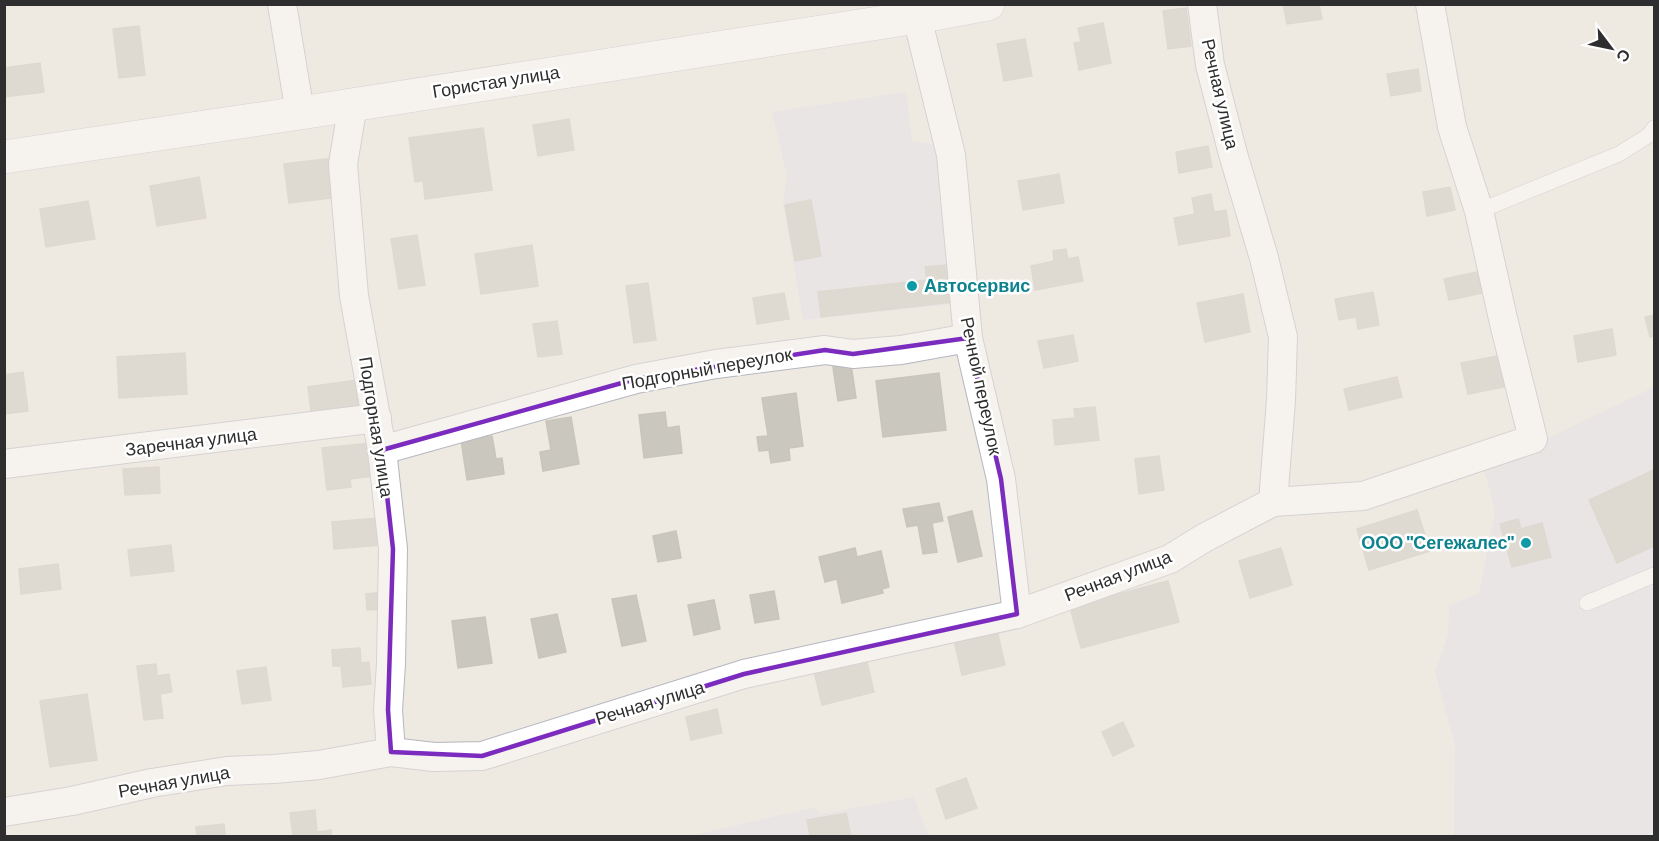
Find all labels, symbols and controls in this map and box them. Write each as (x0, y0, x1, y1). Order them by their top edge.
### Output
north arrow (1581, 18, 1641, 78)
street label: Речная улица (1198, 36, 1245, 152)
text: С (1613, 46, 1635, 67)
street label: Гористая улица (431, 60, 562, 102)
place label: Автосервис (924, 274, 1030, 296)
marker: Автосервис (905, 279, 919, 293)
street label: Речной переулок (957, 315, 1007, 457)
street label: Подгорный переулок (620, 342, 794, 394)
street label: Подгорная улица (355, 355, 399, 500)
street label: Заречная улица (124, 422, 259, 460)
place label: ООО "Сегежалес" (1361, 531, 1515, 553)
marker: ООО "Сегежалес" (1519, 536, 1533, 550)
street label: Речная улица (1061, 544, 1175, 606)
street label: Речная улица (593, 675, 708, 729)
street label: Речная улица (116, 760, 232, 802)

